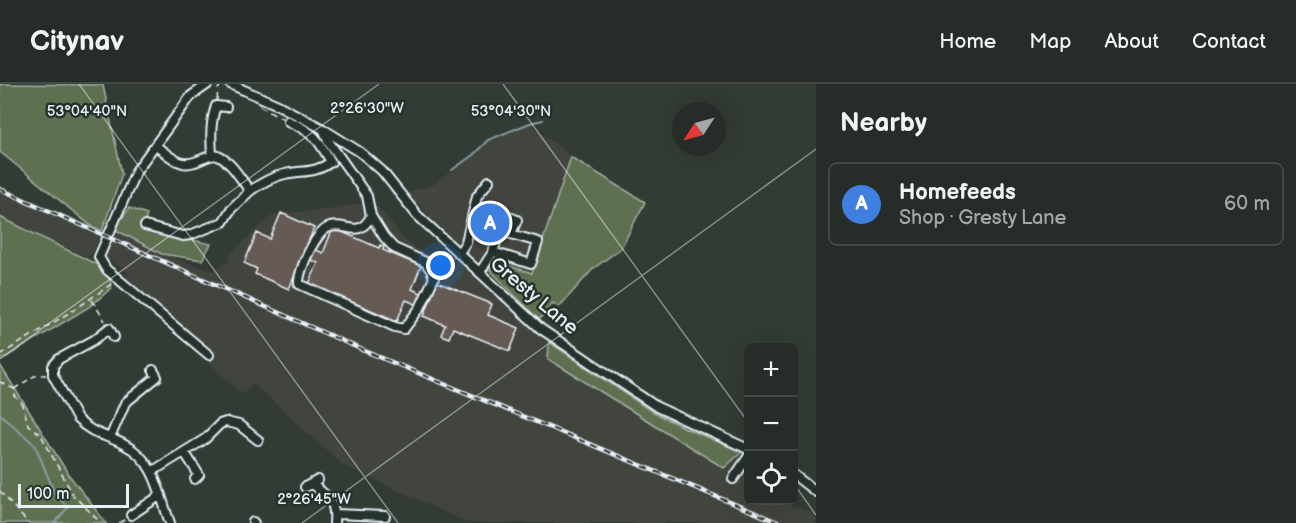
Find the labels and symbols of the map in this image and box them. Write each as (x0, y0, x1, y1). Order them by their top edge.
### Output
text: 2°26'30"W (330, 99, 404, 118)
text: 53°04'40"N (47, 102, 127, 121)
text: 53°04'30"N (471, 102, 551, 121)
north arrow (672, 102, 726, 156)
pin: A (470, 200, 510, 246)
your location (426, 251, 455, 280)
street label: Gresty Lane (485, 252, 583, 340)
scale bar (18, 481, 129, 508)
text: 2°26'45"W (277, 490, 351, 509)

